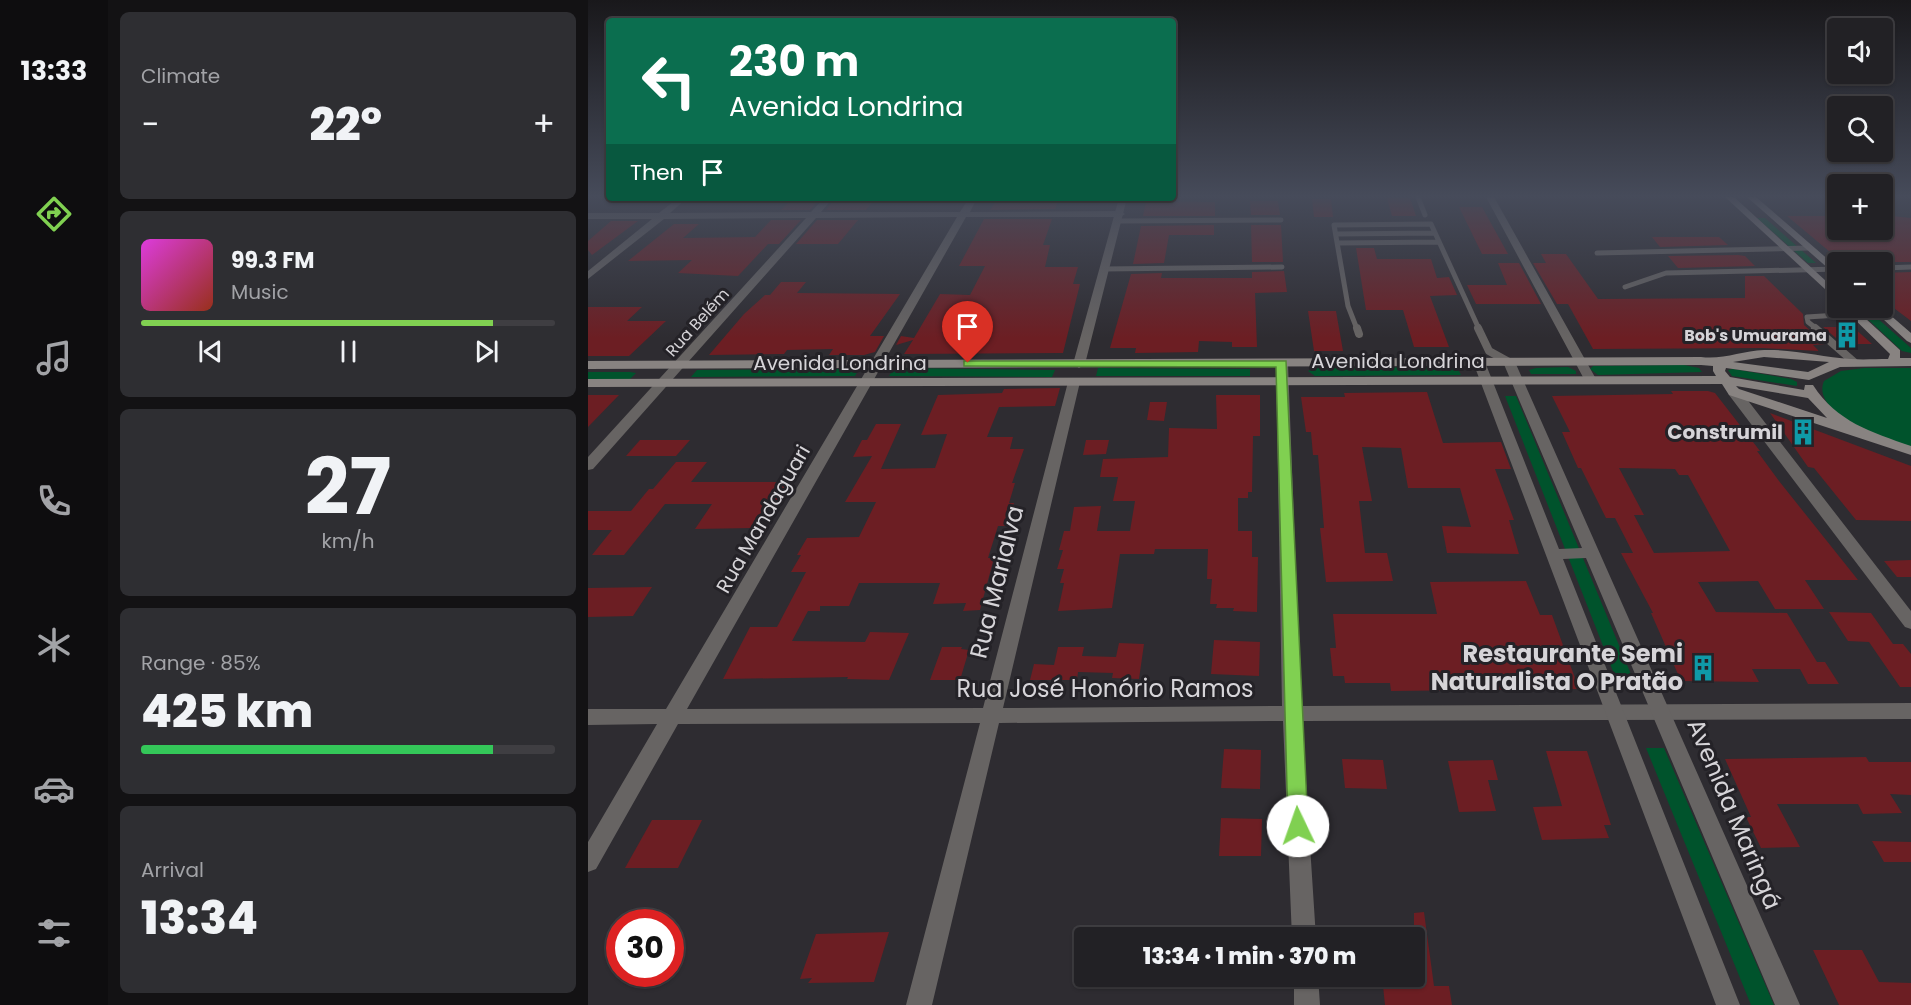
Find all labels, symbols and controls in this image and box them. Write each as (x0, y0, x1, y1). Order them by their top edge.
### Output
map controls (1827, 18, 1893, 318)
button: sound (1827, 18, 1893, 84)
text: 230 m (729, 32, 859, 91)
icon: left (630, 42, 708, 120)
text: 13:33 (21, 52, 87, 89)
text: Climate (141, 62, 220, 90)
text: Avenida Londrina (729, 88, 963, 125)
text: 22° (309, 93, 382, 156)
button: search (1827, 96, 1893, 162)
text: − (141, 101, 159, 148)
text: + (532, 101, 555, 148)
icon: arrive (696, 156, 729, 189)
text: Then (630, 157, 684, 188)
button: + (1827, 174, 1893, 240)
icon: directions (33, 193, 75, 235)
text: 99.3 FM (231, 245, 314, 276)
button: − (1827, 252, 1893, 318)
text: Music (231, 278, 289, 306)
street label: Rua Belém (660, 283, 734, 362)
pin (942, 301, 993, 363)
icon: arrive (951, 310, 984, 343)
building icon: Bob's Umuarama (1832, 320, 1862, 350)
place label: Bob's Umuarama (1684, 324, 1827, 347)
icon: previous (194, 335, 227, 368)
icon: pause (332, 335, 365, 368)
icon: next (470, 335, 503, 368)
icon: music (33, 337, 75, 379)
street label: Avenida Londrina (1311, 347, 1485, 375)
street label: Avenida Londrina (753, 349, 927, 377)
building icon: Construmil (1788, 417, 1818, 447)
place label: Construmil (1667, 418, 1783, 446)
text: 27 (305, 432, 391, 541)
street label: Rua Mandaguari (709, 440, 817, 598)
icon: phone (33, 480, 75, 522)
street label: Rua Marialva (962, 502, 1031, 662)
text: km/h (321, 527, 375, 555)
icon: climate (33, 624, 75, 666)
place label: Restaurante Semi Naturalista O Pratão (1431, 637, 1683, 698)
text: Range · 85% (141, 649, 261, 677)
building icon: Restaurante Semi Naturalista O Pratão (1688, 653, 1718, 683)
street label: Rua José Honório Ramos (956, 672, 1254, 705)
text: 425 km (141, 680, 313, 743)
street label: Avenida Maringá (1679, 713, 1790, 914)
icon: car (33, 768, 75, 810)
position arrow (1266, 794, 1330, 858)
text: Arrival (141, 856, 204, 884)
text: 13:34 (141, 887, 258, 950)
speed limit sign: 30 (606, 909, 684, 987)
icon: filters (33, 912, 75, 954)
text: 13:34 · 1 min · 370 m (1143, 941, 1356, 972)

